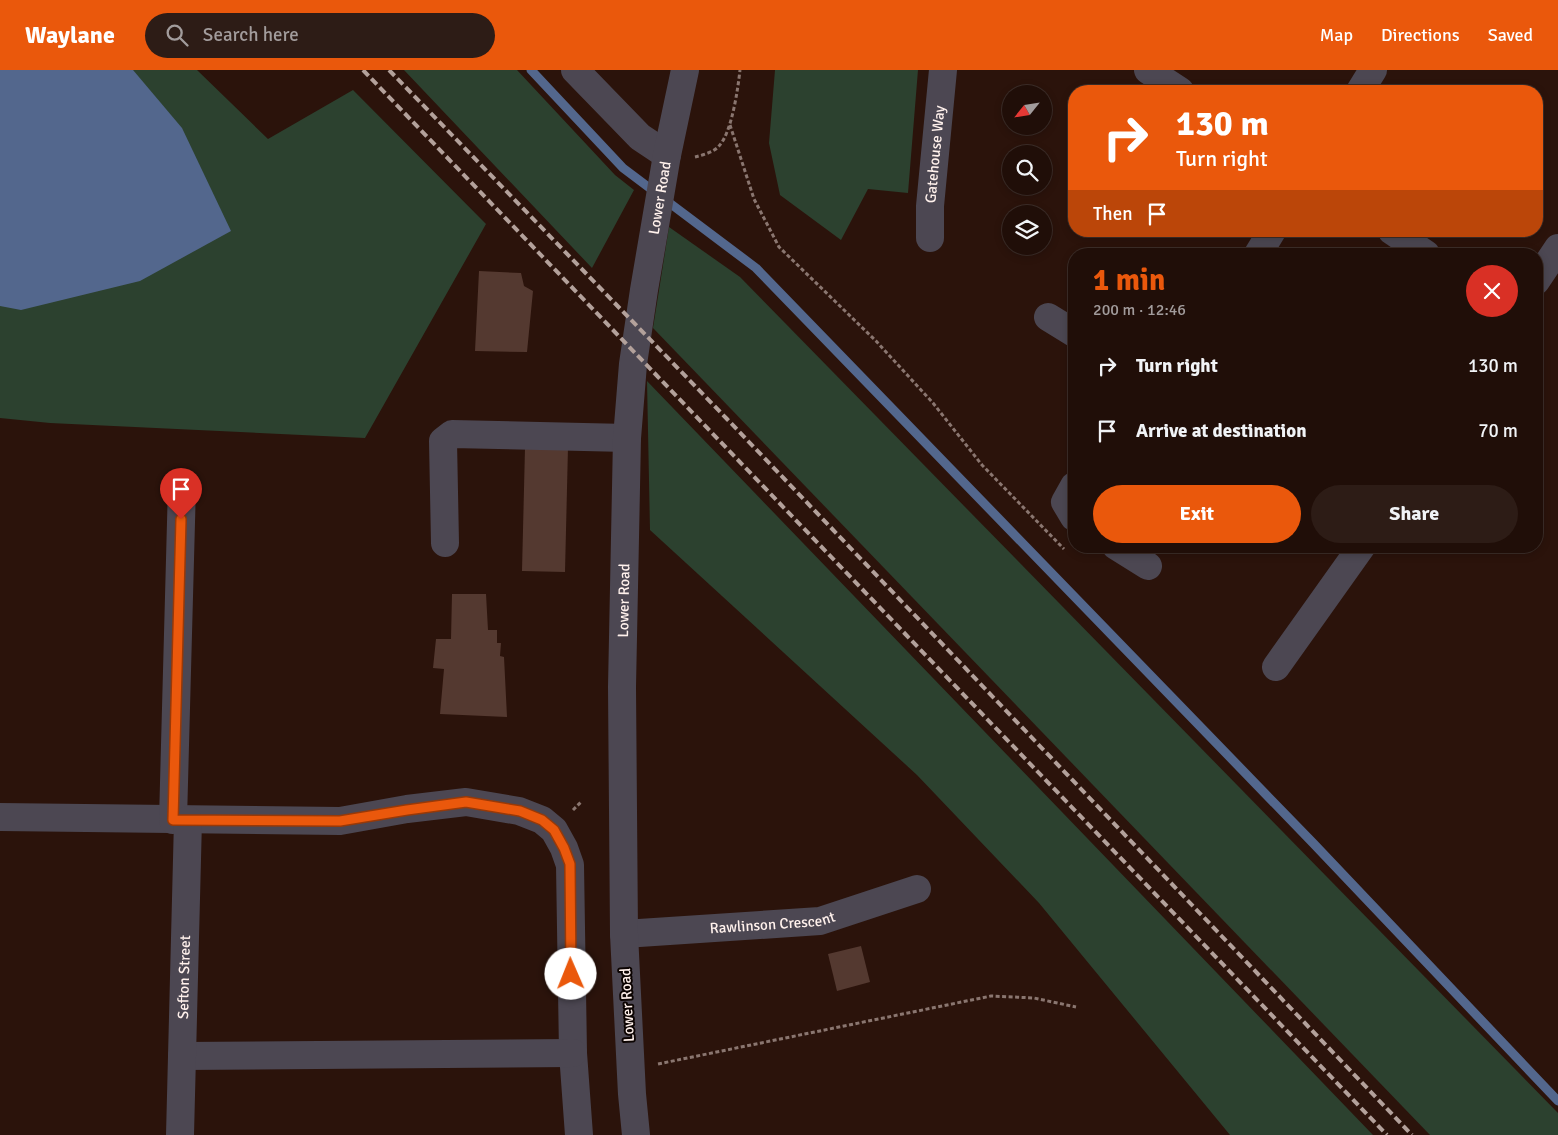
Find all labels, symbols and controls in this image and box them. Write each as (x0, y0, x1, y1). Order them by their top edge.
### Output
search box (145, 13, 495, 58)
text: Waylane (25, 20, 115, 50)
icon: search (163, 21, 191, 49)
text: Search here (203, 23, 299, 47)
text: Map (1320, 24, 1353, 46)
text: Directions (1381, 24, 1460, 46)
text: Saved (1488, 24, 1533, 46)
north arrow (1002, 85, 1052, 135)
map controls (1002, 85, 1052, 255)
text: 130 m (1176, 102, 1269, 145)
street label: Gatehouse Way (921, 105, 949, 204)
icon: right (1093, 105, 1158, 170)
button: search (1002, 145, 1052, 195)
text: Turn right (1176, 145, 1268, 172)
street label: Lower Road (645, 160, 675, 236)
icon: arrive (1143, 200, 1171, 228)
text: Then (1093, 202, 1133, 226)
button: layers (1002, 205, 1052, 255)
text: 1 min (1093, 262, 1165, 299)
button: close (1466, 265, 1518, 317)
text: 200 m · 12:46 (1093, 300, 1186, 320)
icon: right (1093, 352, 1121, 380)
text: Turn right (1136, 354, 1218, 378)
text: 130 m (1468, 354, 1518, 378)
icon: arrive (1093, 417, 1121, 445)
text: Arrive at destination (1136, 419, 1307, 443)
text: 70 m (1478, 419, 1518, 443)
pin (160, 468, 202, 519)
icon: arrive (167, 475, 195, 503)
button: Exit (1093, 485, 1301, 543)
button: Share (1311, 485, 1518, 543)
street label: Lower Road (614, 563, 633, 638)
street label: Rawlinson Crescent (709, 908, 838, 937)
street label: Sefton Street (174, 935, 194, 1019)
position arrow (544, 947, 596, 999)
street label: Lower Road (616, 967, 638, 1043)

